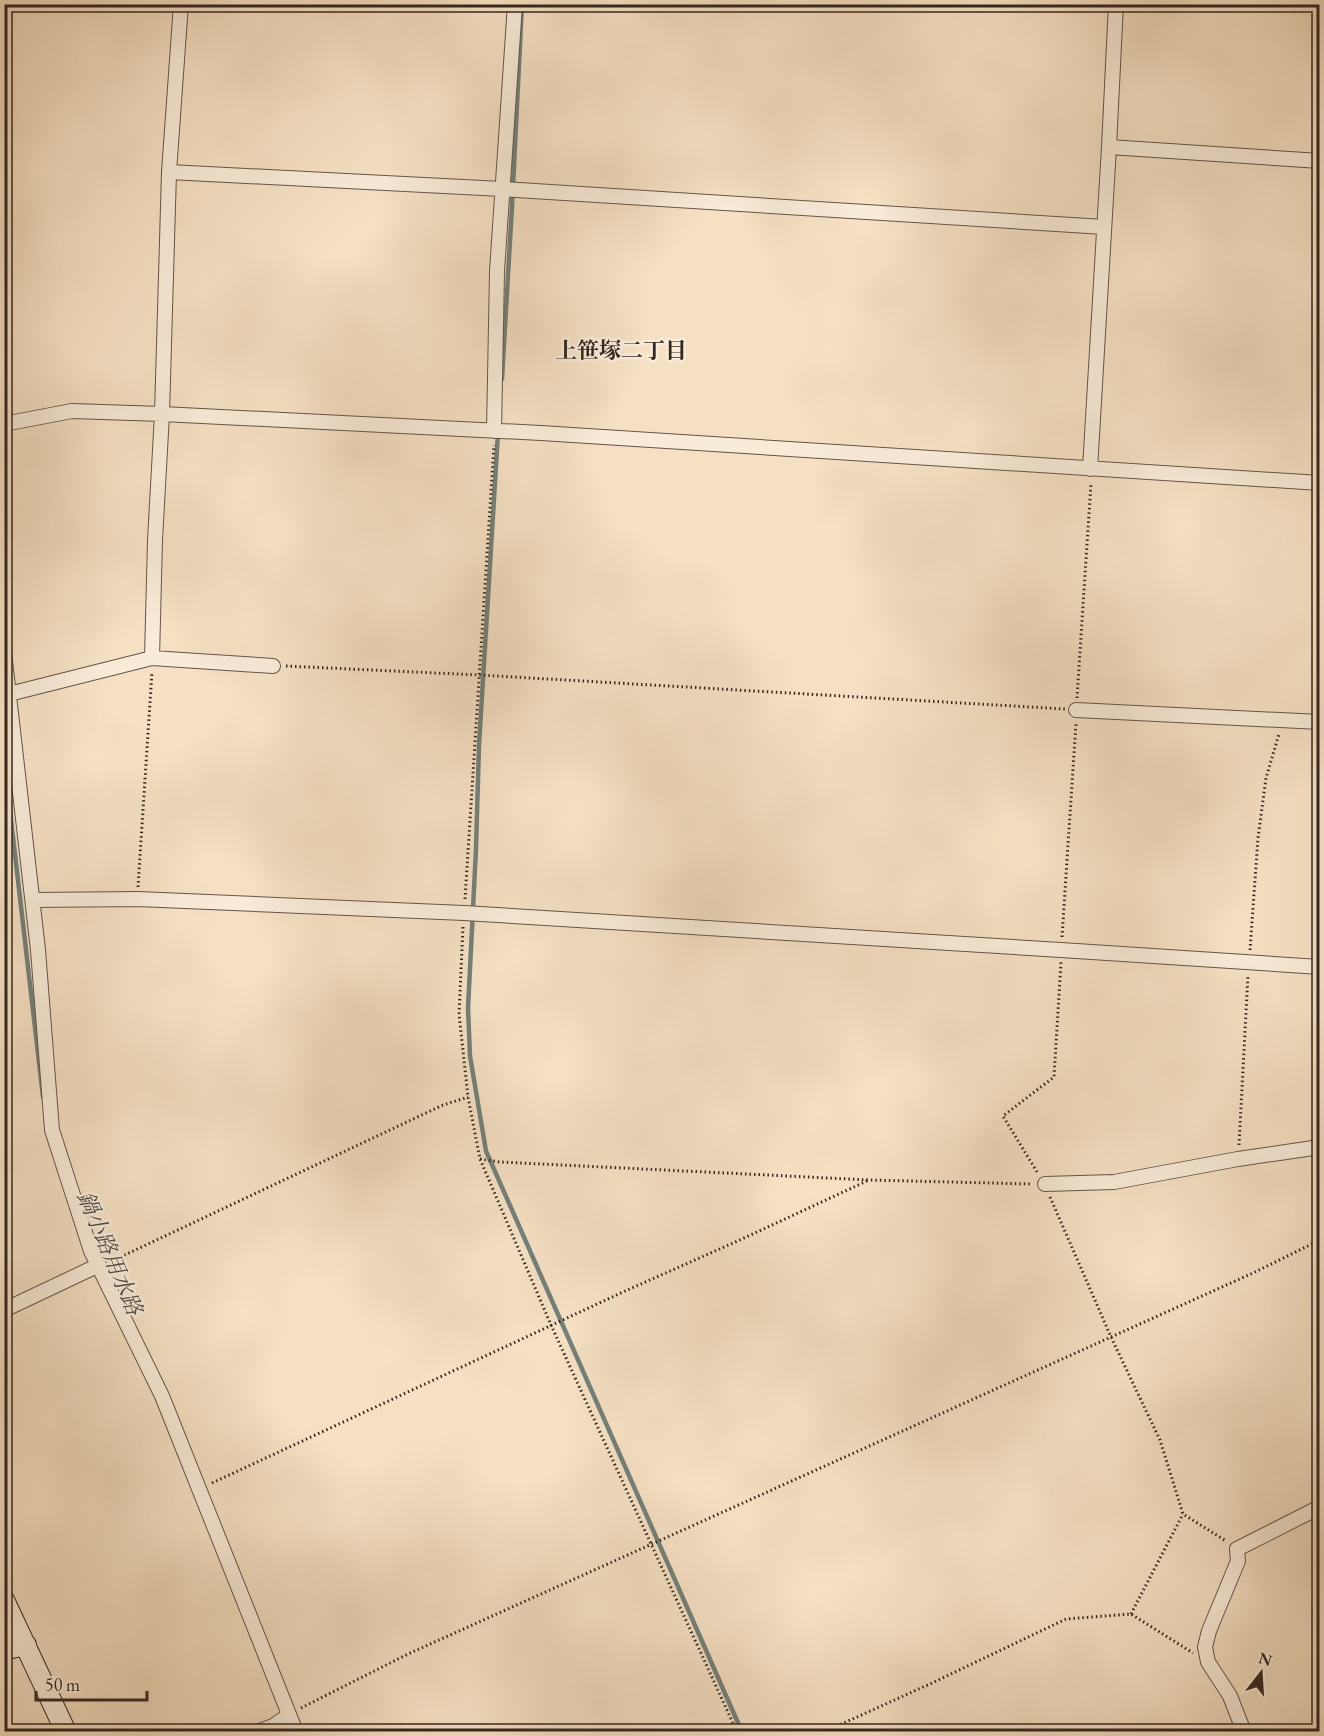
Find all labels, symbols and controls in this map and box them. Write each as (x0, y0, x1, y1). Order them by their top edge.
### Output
district label: 上笹塚二丁目 (555, 336, 687, 365)
water label: 鍋小路用水路 (71, 1187, 150, 1321)
north arrow (1231, 1643, 1291, 1703)
text: N (1256, 1647, 1275, 1671)
scale bar (36, 1664, 147, 1702)
text: 50 m (45, 1673, 80, 1696)

